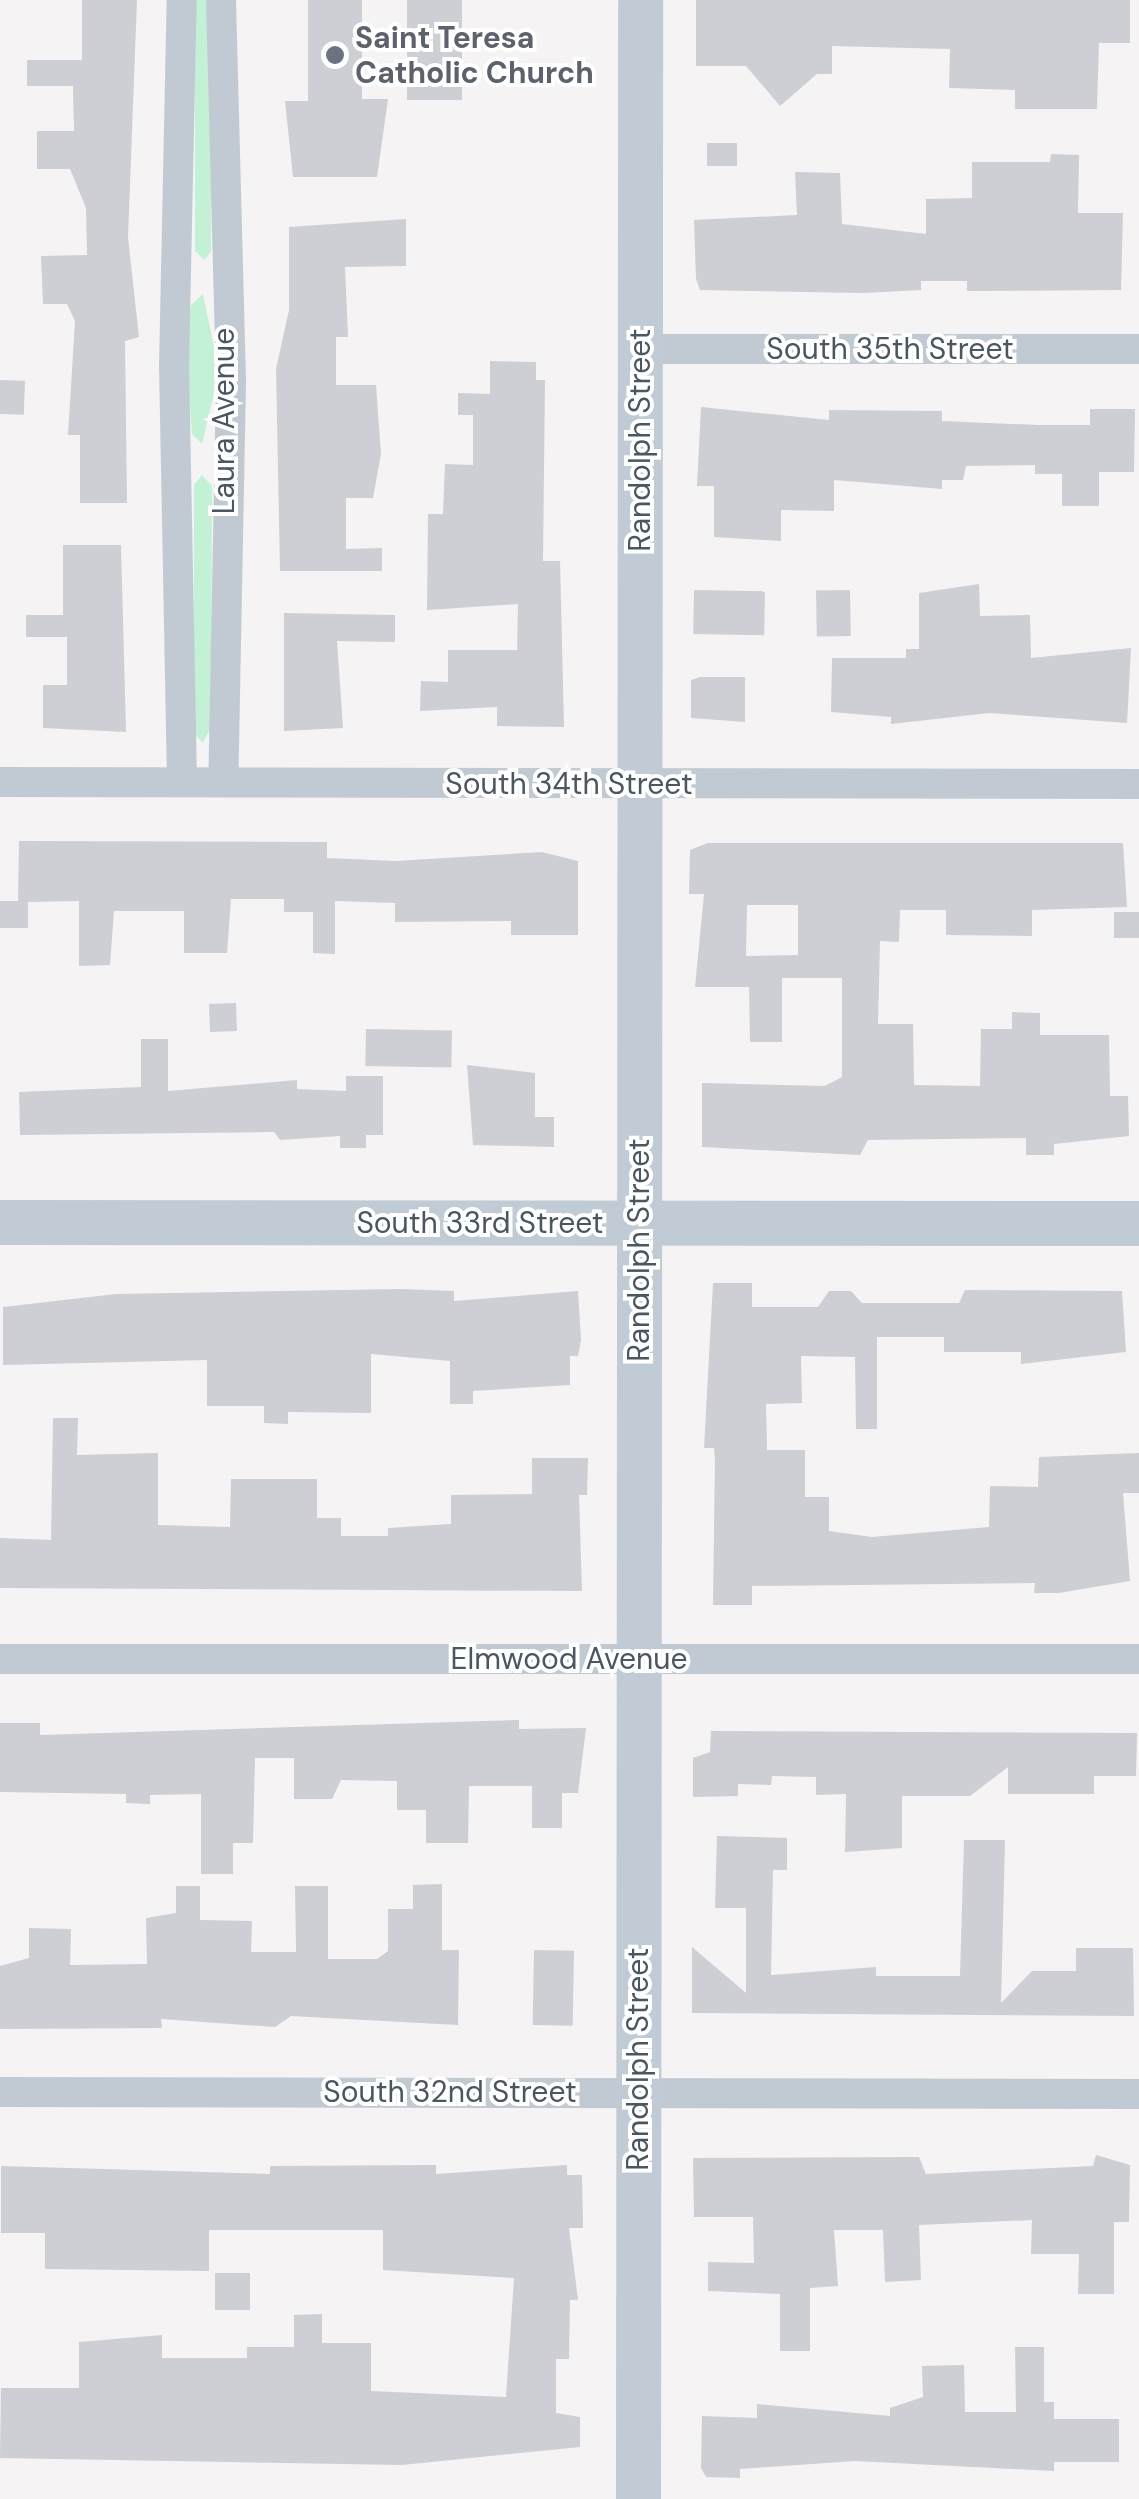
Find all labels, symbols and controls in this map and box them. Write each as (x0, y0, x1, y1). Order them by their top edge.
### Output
place label: Saint Teresa Catholic Church (355, 20, 594, 90)
marker: Saint Teresa Catholic Church (324, 44, 346, 66)
street label: Laura Avenue (206, 328, 242, 514)
street label: Randolph Street (622, 328, 658, 552)
street label: South 35th Street (766, 331, 1014, 367)
street label: South 34th Street (445, 766, 693, 802)
street label: Randolph Street (621, 1138, 657, 1362)
street label: South 33rd Street (356, 1205, 604, 1241)
street label: Elmwood Avenue (451, 1641, 687, 1677)
street label: Randolph Street (620, 1947, 656, 2171)
street label: South 32nd Street (323, 2074, 577, 2110)

